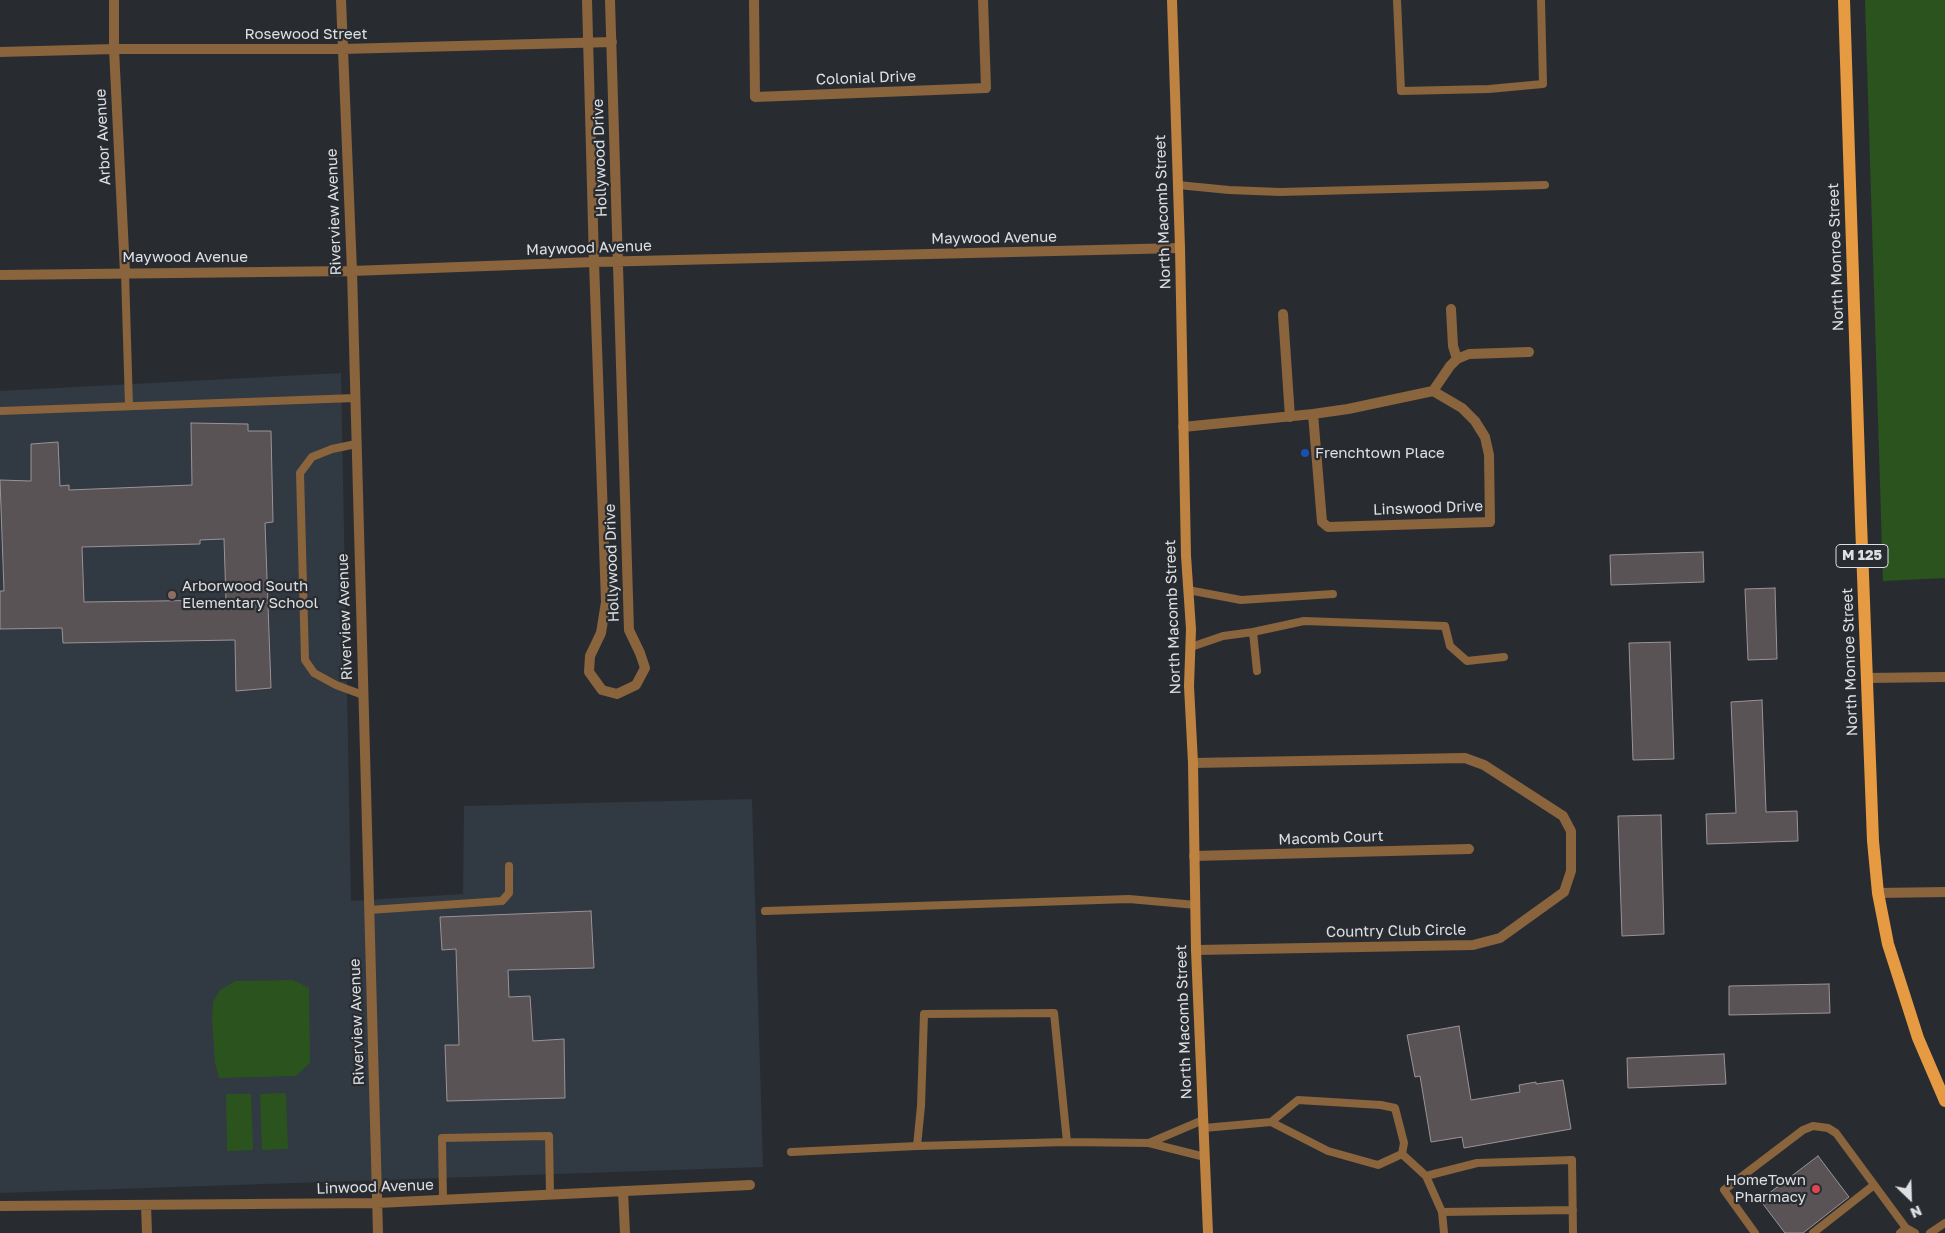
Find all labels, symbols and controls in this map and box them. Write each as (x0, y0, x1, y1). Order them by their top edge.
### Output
street label: Rosewood Street (245, 25, 367, 43)
street label: Colonial Drive (816, 67, 916, 89)
street label: Arbor Avenue (91, 88, 115, 186)
street label: Hollywood Drive (589, 98, 611, 218)
street label: North Macomb Street (1151, 134, 1175, 290)
street label: Riverview Avenue (323, 148, 345, 276)
street label: North Monroe Street (1824, 183, 1848, 331)
street label: Maywood Avenue (931, 228, 1057, 248)
street label: Maywood Avenue (526, 237, 652, 259)
street label: Maywood Avenue (122, 248, 248, 266)
place label: Frenchtown Place (1315, 444, 1445, 462)
marker: Frenchtown Place (1299, 447, 1311, 459)
street label: Linswood Drive (1373, 497, 1483, 519)
street label: Hollywood Drive (601, 503, 623, 623)
street label: North Macomb Street (1161, 539, 1185, 695)
road number: M 125 (1836, 544, 1888, 568)
street label: Riverview Avenue (334, 553, 356, 681)
place label: Arborwood South Elementary School (182, 577, 318, 612)
street label: North Monroe Street (1838, 588, 1862, 736)
marker: Arborwood South Elementary School (166, 589, 178, 601)
street label: Macomb Court (1278, 827, 1384, 849)
street label: Country Club Circle (1326, 921, 1466, 941)
street label: North Macomb Street (1172, 944, 1196, 1100)
street label: Riverview Avenue (346, 958, 368, 1086)
place label: HomeTown Pharmacy (1725, 1171, 1806, 1206)
north arrow (1885, 1173, 1935, 1223)
street label: Linwood Avenue (316, 1176, 434, 1198)
marker: HomeTown Pharmacy (1810, 1183, 1822, 1195)
text: N (1908, 1202, 1925, 1222)

